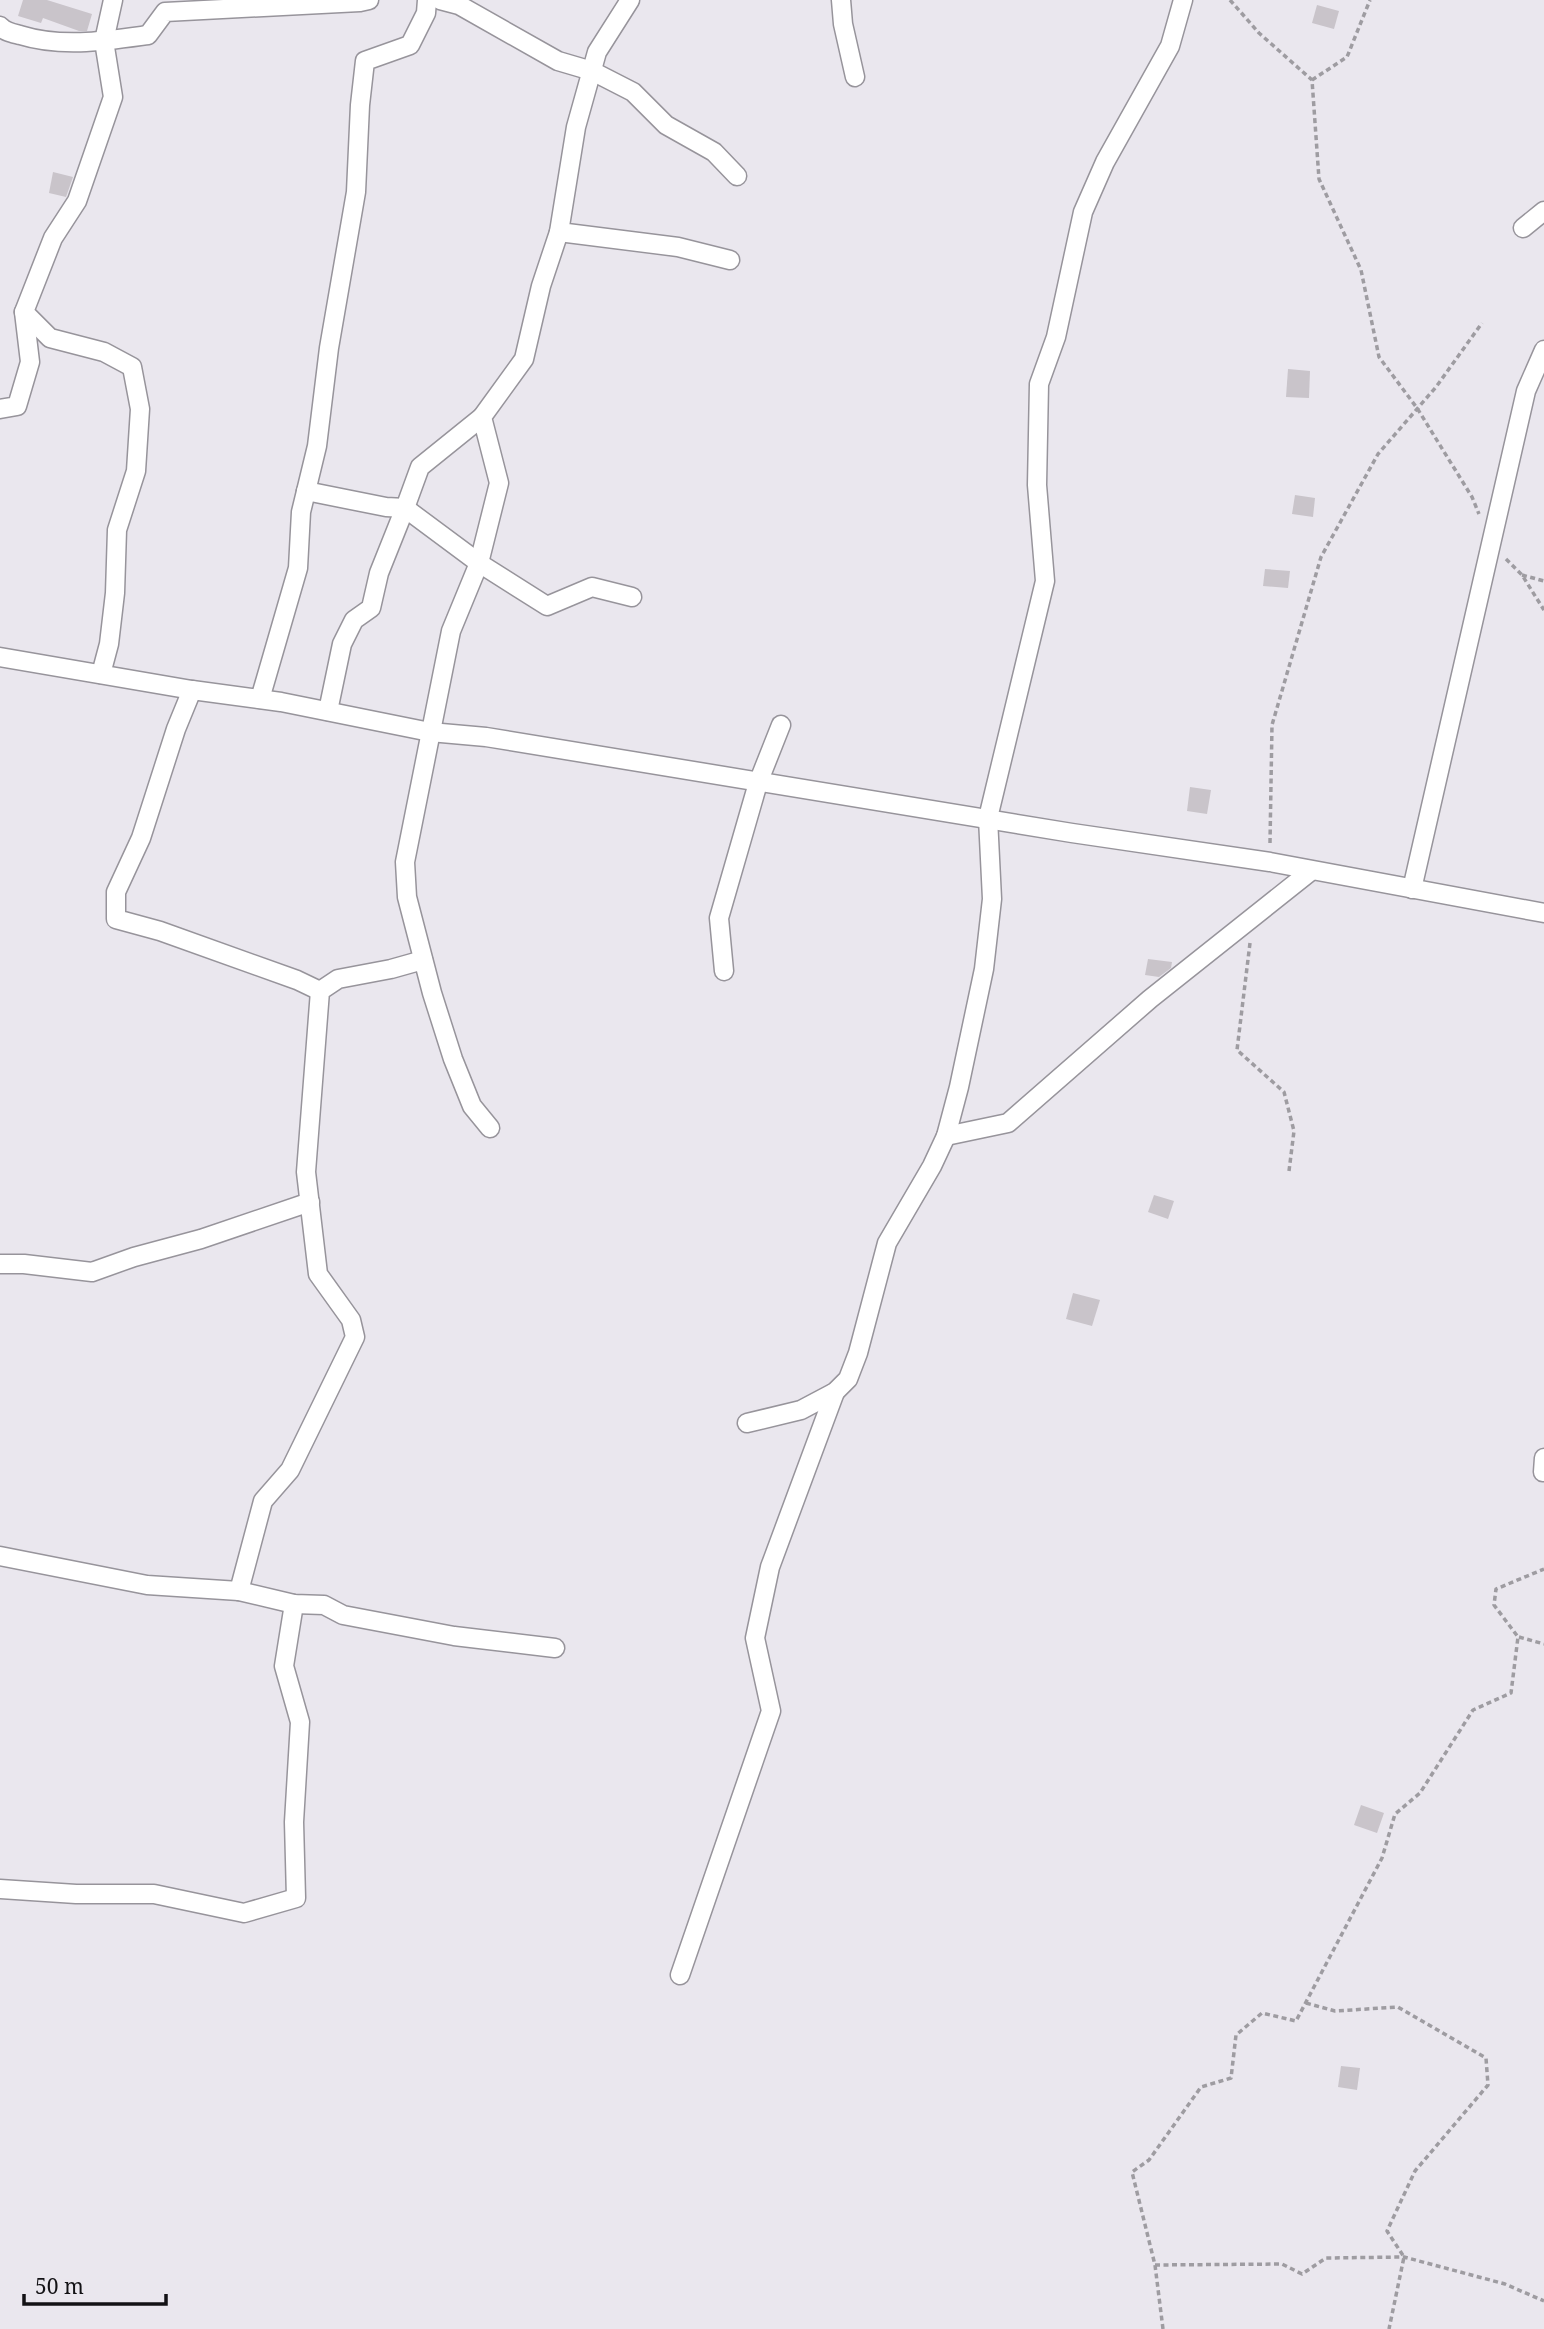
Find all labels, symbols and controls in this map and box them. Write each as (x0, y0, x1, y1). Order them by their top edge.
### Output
scale bar (24, 2262, 166, 2306)
text: 50 m (35, 2272, 84, 2300)

